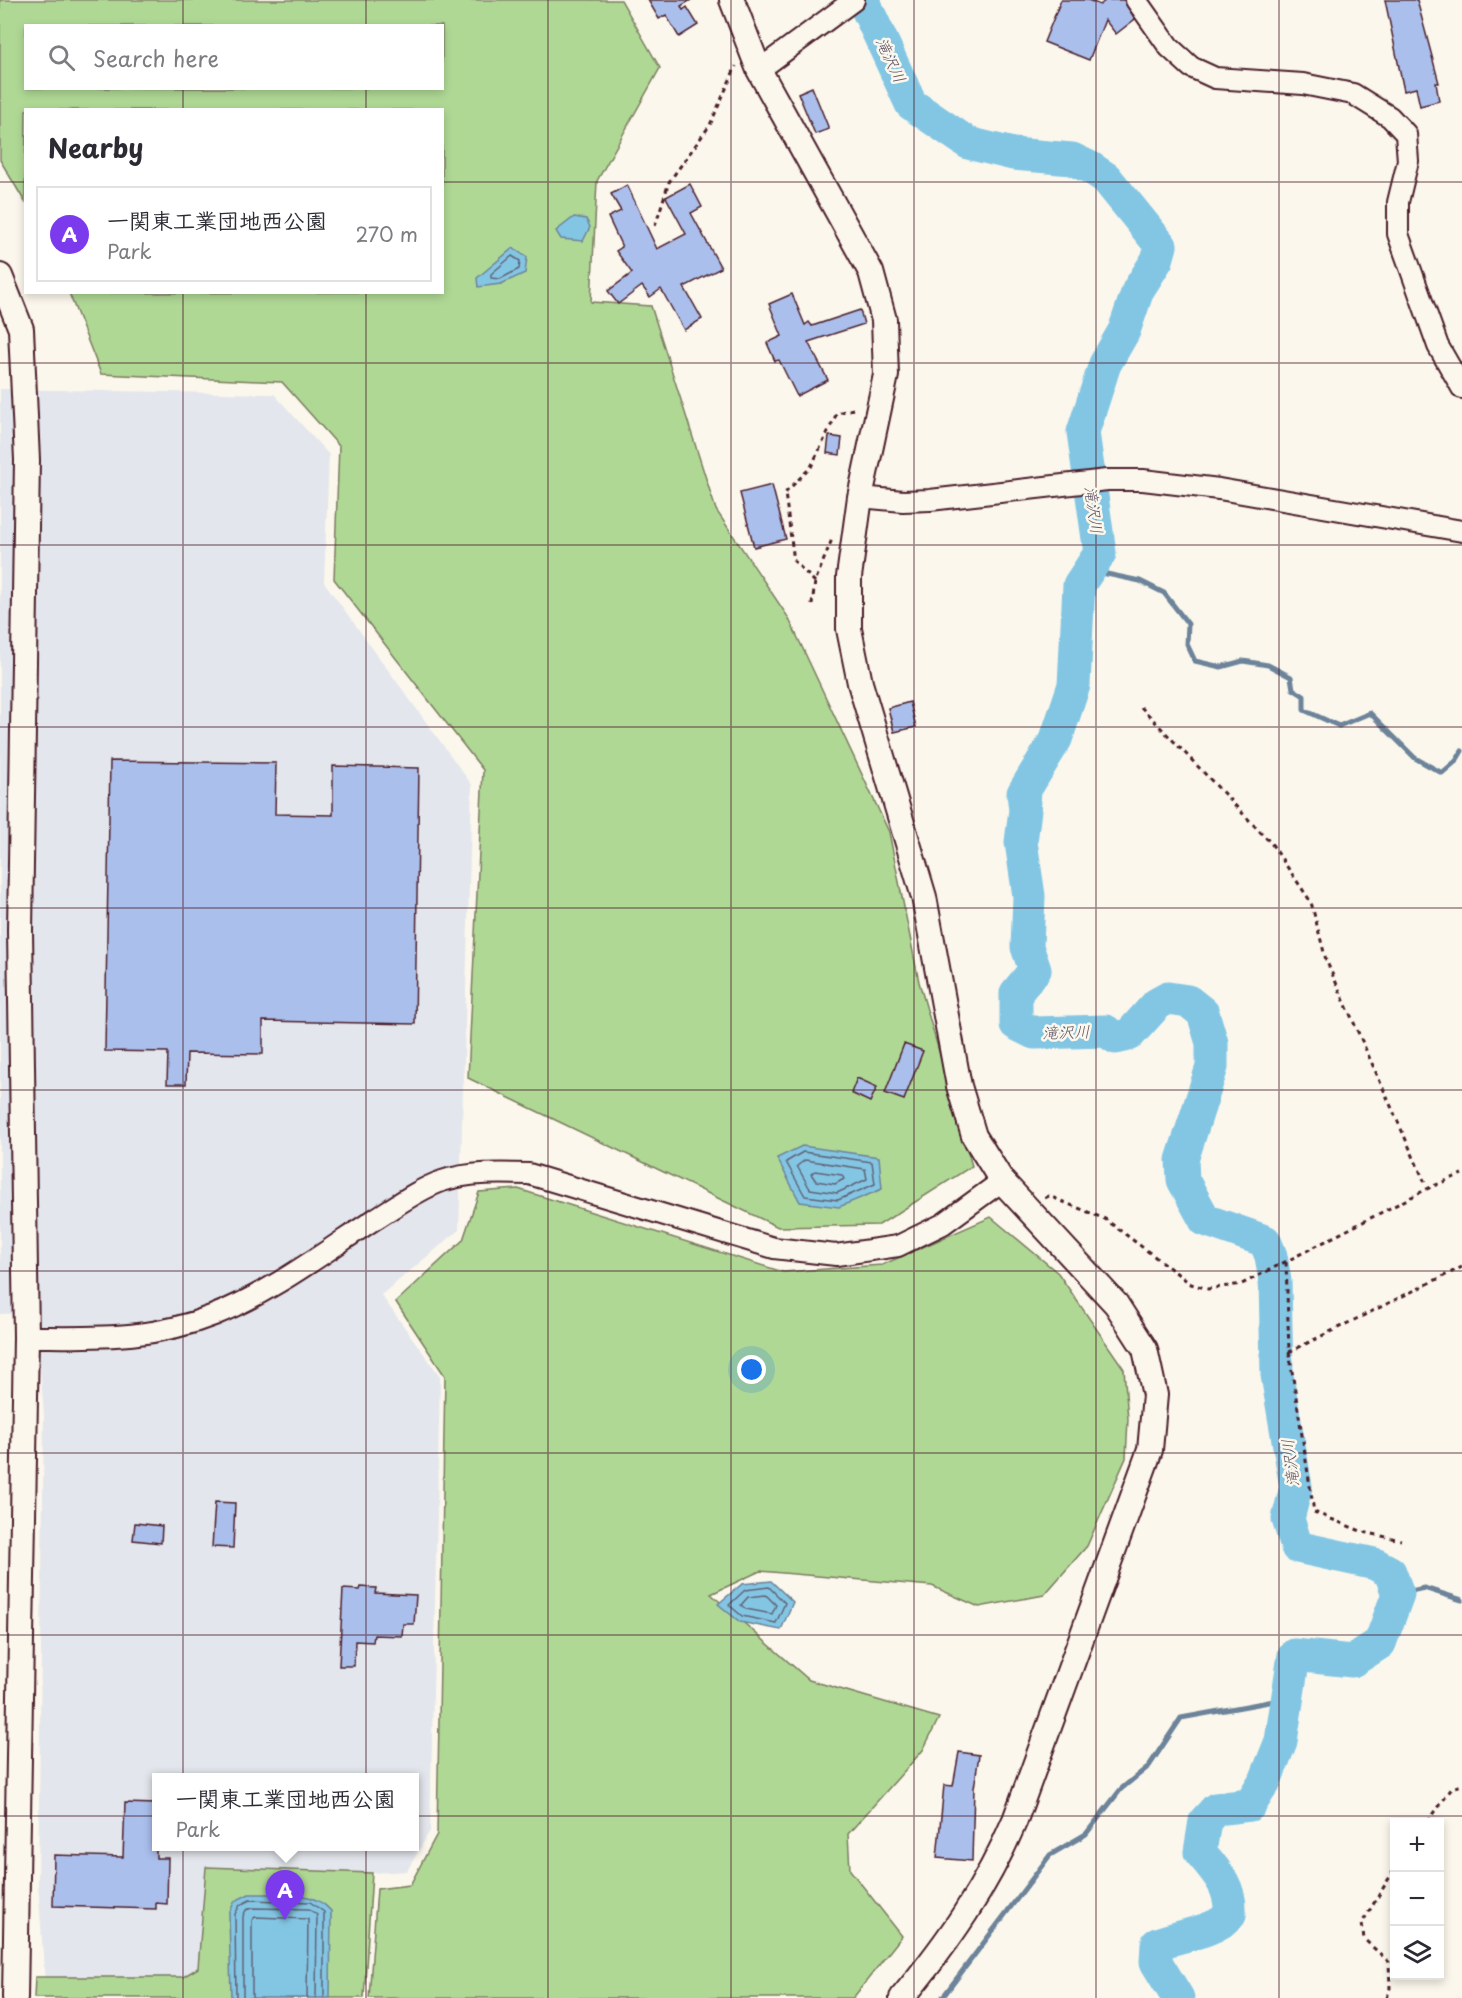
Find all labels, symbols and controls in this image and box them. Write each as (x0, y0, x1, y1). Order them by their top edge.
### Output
search box (24, 24, 444, 90)
water label: 滝沢川 (871, 33, 913, 86)
icon: search (45, 41, 78, 74)
text: Search here (93, 41, 219, 74)
text: Nearby (48, 128, 143, 167)
text: 一関東工業団地西公園 (107, 203, 327, 236)
text: A (62, 219, 77, 249)
text: 270 m (355, 219, 418, 249)
text: Park (107, 236, 152, 266)
water label: 滝沢川 (1080, 484, 1110, 535)
water label: 滝沢川 (1042, 1018, 1090, 1044)
your location (737, 1355, 766, 1384)
water label: 滝沢川 (1274, 1438, 1304, 1488)
popup (152, 1773, 419, 1851)
text: 一関東工業団地西公園 (175, 1781, 396, 1814)
text: Park (175, 1814, 220, 1844)
map controls (1390, 1818, 1444, 1980)
button: + (1390, 1818, 1444, 1872)
pin: A (266, 1870, 304, 1920)
button: − (1390, 1872, 1444, 1926)
button: layers (1390, 1926, 1444, 1980)

